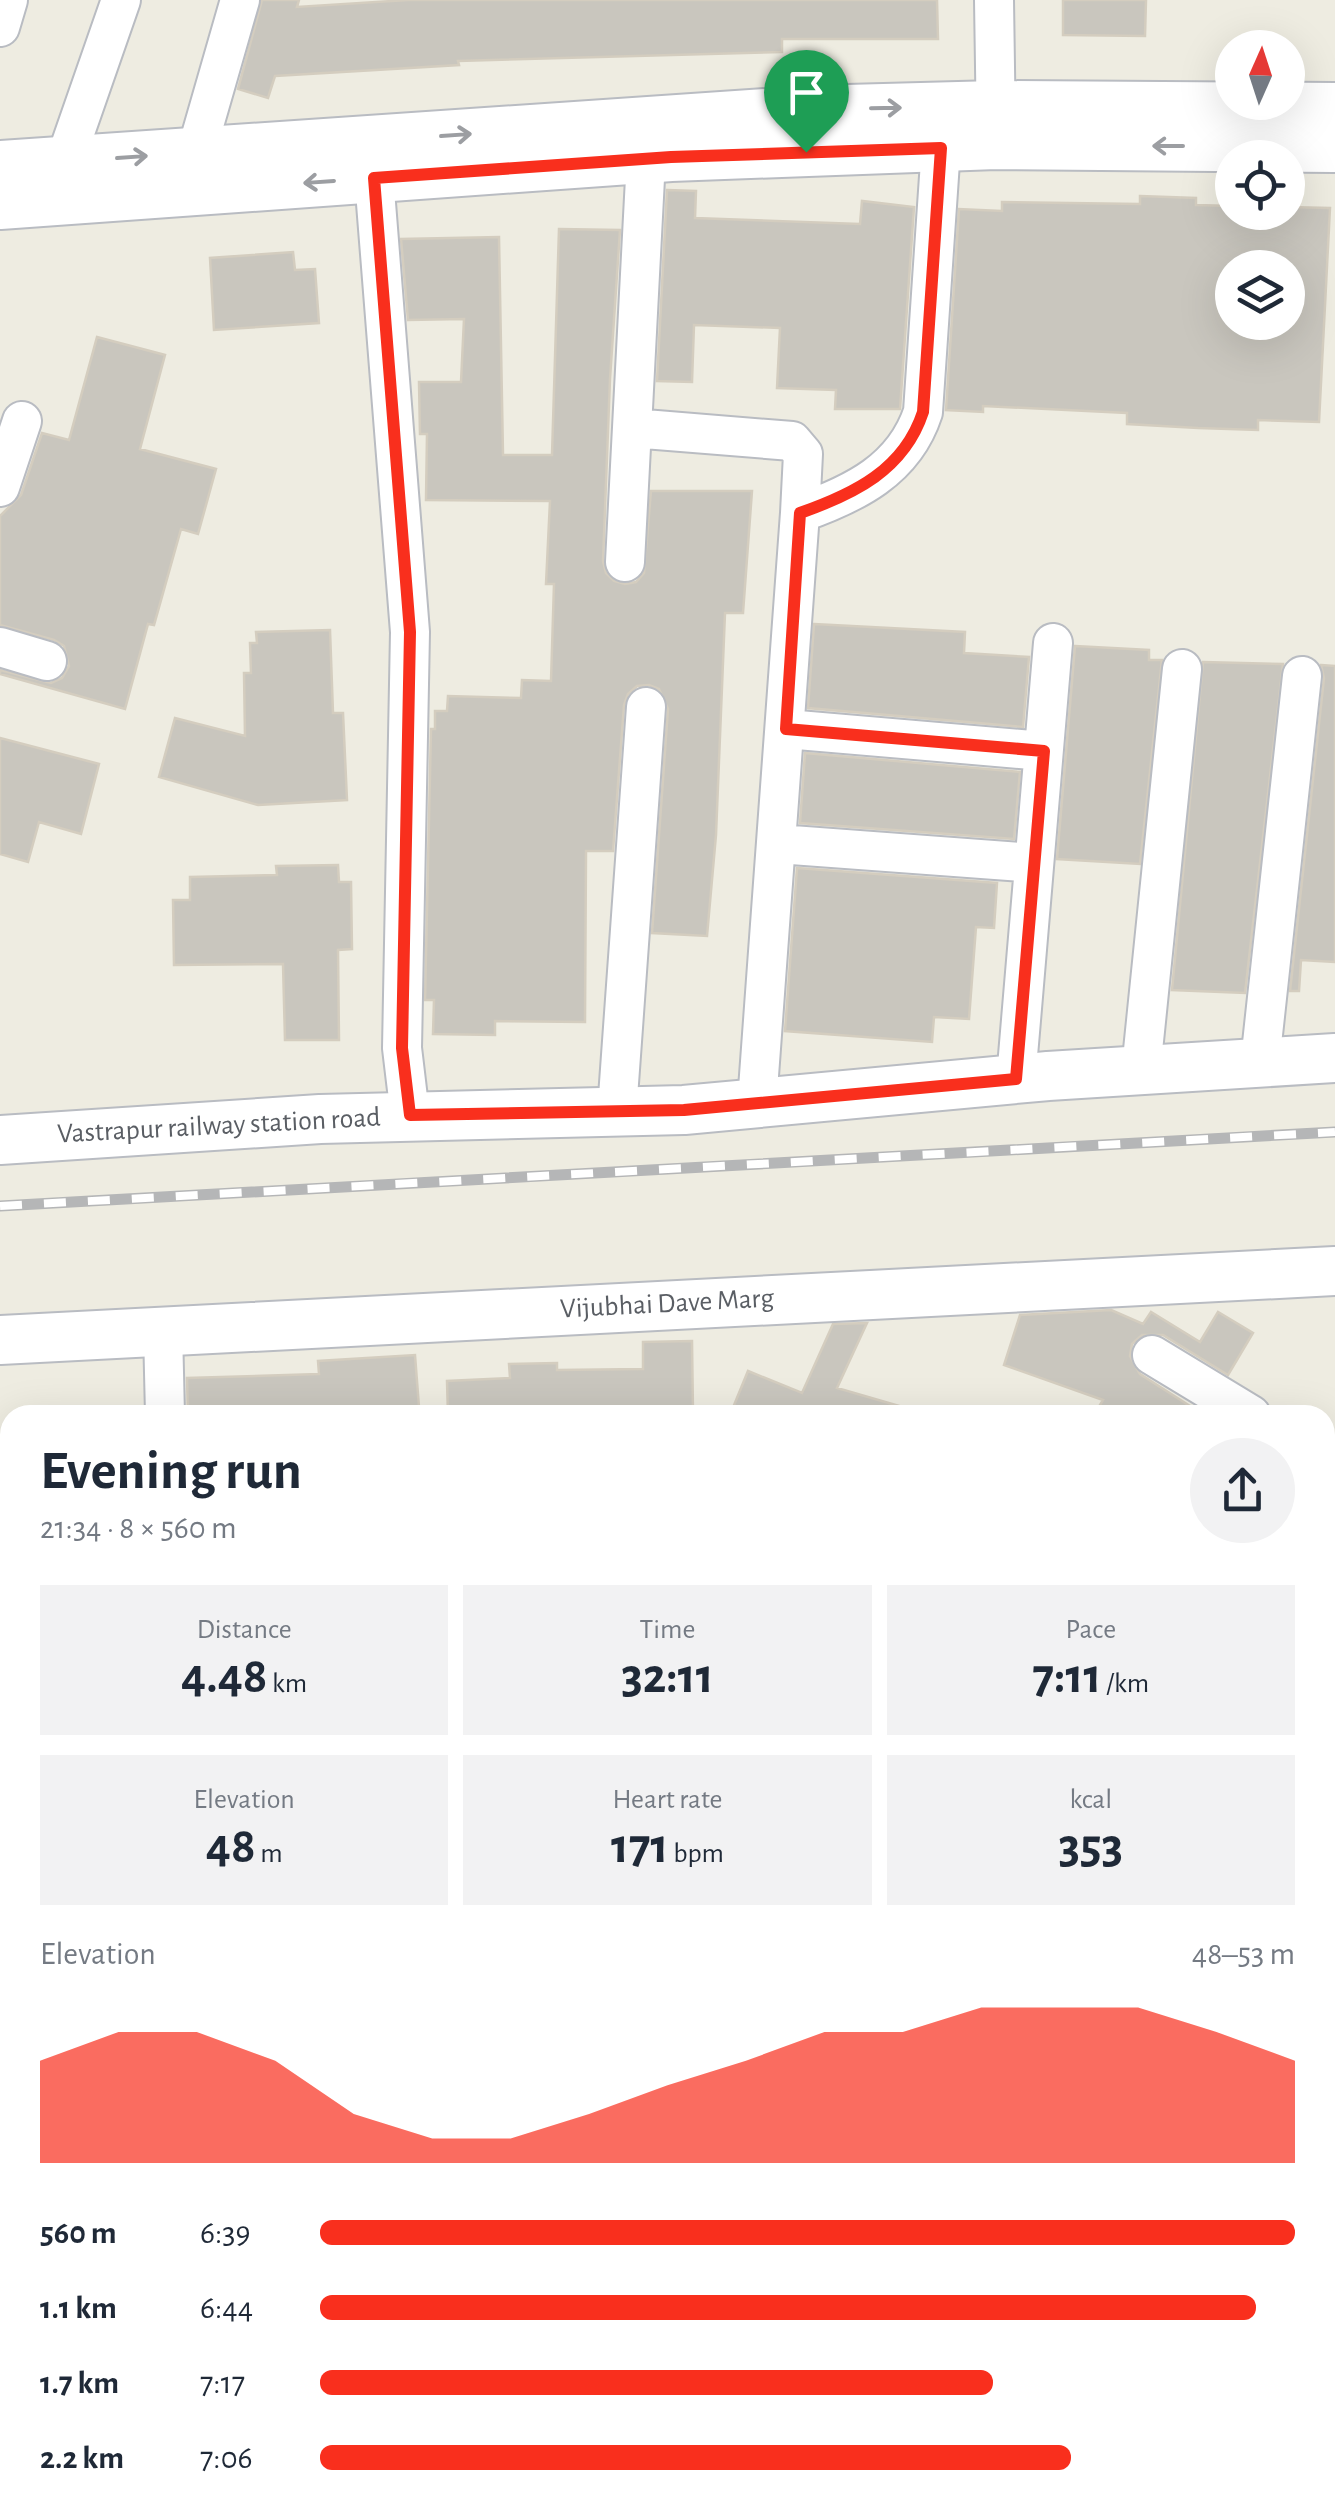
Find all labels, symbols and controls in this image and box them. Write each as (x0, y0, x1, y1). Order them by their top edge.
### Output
north arrow (1215, 30, 1305, 120)
map controls (1215, 30, 1305, 340)
pin (764, 50, 849, 153)
icon: arrive (779, 65, 834, 120)
one-way arrow (869, 99, 901, 118)
one-way arrow (440, 125, 472, 144)
one-way arrow (1152, 136, 1184, 156)
button: locate (1215, 140, 1305, 230)
one-way arrow (116, 147, 148, 166)
one-way arrow (303, 173, 335, 192)
button: layers (1215, 250, 1305, 340)
street label: Vastrapur railway station road (57, 1104, 381, 1148)
street label: Vijubhai Dave Marg (559, 1284, 775, 1324)
button: share (1190, 1438, 1295, 1543)
text: Evening run (40, 1444, 302, 1499)
text: 21:34 · 8 × 560 m (40, 1512, 237, 1544)
text: Distance (197, 1616, 292, 1644)
text: Time (640, 1616, 695, 1644)
text: Pace (1066, 1616, 1116, 1644)
text: 4.48 (181, 1652, 267, 1702)
text: 32:11 (621, 1652, 714, 1702)
text: 7:11 (1032, 1652, 1101, 1702)
text: km (267, 1670, 307, 1698)
text: /km (1101, 1670, 1149, 1698)
text: Elevation (194, 1786, 295, 1814)
text: Heart rate (613, 1786, 722, 1814)
text: kcal (1069, 1786, 1112, 1814)
text: 48 (206, 1822, 256, 1872)
text: 171 (611, 1822, 669, 1872)
text: 353 (1058, 1822, 1123, 1872)
text: m (256, 1840, 283, 1868)
text: bpm (669, 1840, 724, 1868)
text: Elevation (40, 1938, 156, 1970)
text: 48–53 m (1192, 1938, 1295, 1970)
text: 560 m (40, 2217, 117, 2249)
text: 6:39 (200, 2217, 251, 2249)
text: 1.1 km (40, 2292, 117, 2324)
text: 6:44 (200, 2292, 253, 2324)
text: 1.7 km (40, 2367, 119, 2399)
text: 7:17 (200, 2367, 245, 2399)
text: 2.2 km (40, 2442, 124, 2474)
text: 7:06 (200, 2442, 253, 2474)

